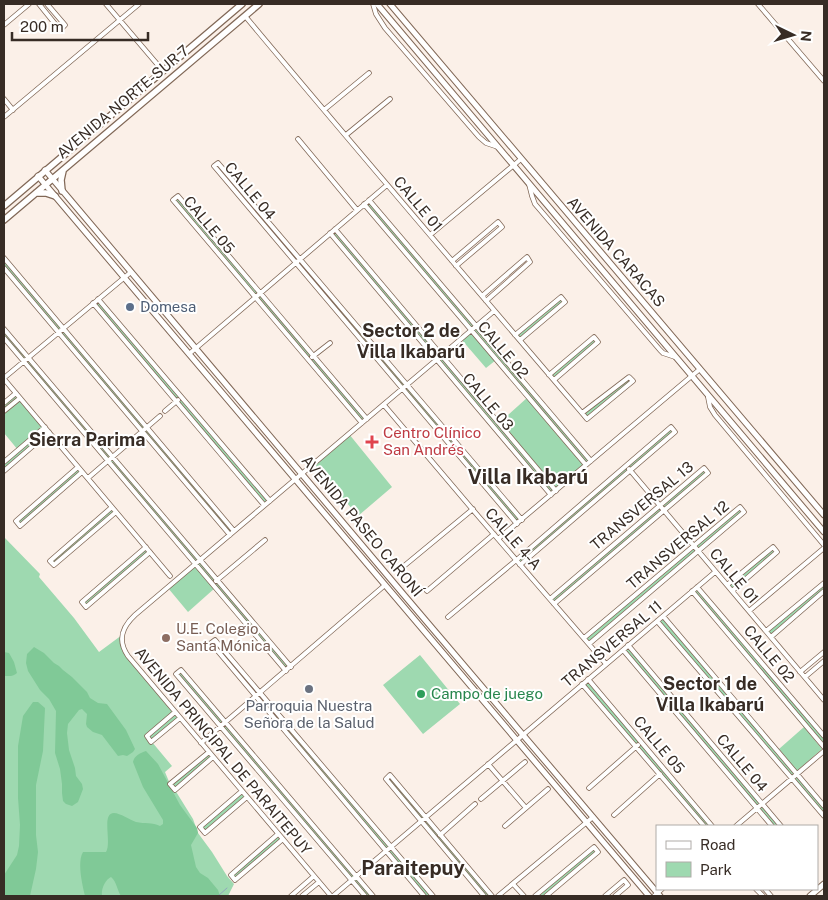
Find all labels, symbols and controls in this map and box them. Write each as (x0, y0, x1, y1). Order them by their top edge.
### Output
scale bar (12, 10, 149, 42)
north arrow (768, 10, 818, 60)
text: 200 m (20, 18, 64, 35)
text: N (798, 30, 814, 42)
street label: AVENIDA NORTE-SUR 7 (53, 41, 192, 162)
street label: CALLE 04 (221, 159, 279, 223)
street label: CALLE 01 (391, 173, 446, 235)
street label: CALLE 05 (180, 192, 238, 257)
street label: AVENIDA CARACAS (564, 193, 669, 310)
place label: Domesa (140, 298, 196, 315)
marker: Domesa (124, 301, 136, 313)
street label: CALLE 02 (475, 318, 532, 382)
district label: Sector 2 de Villa Ikabarú (357, 320, 465, 362)
street label: CALLE 03 (460, 370, 517, 434)
place label: Centro Clínico San Andrés (383, 424, 481, 458)
district label: Sierra Parima (29, 429, 145, 450)
marker: Centro Clínico San Andrés (365, 435, 379, 449)
street label: AVENIDA PASEO CARONÍ (298, 452, 427, 600)
street label: TRANSVERSAL 13 (587, 458, 696, 553)
district label: Villa Ikabarú (468, 465, 588, 489)
street label: TRANSVERSAL 12 (623, 497, 732, 592)
street label: CALLE 4-A (482, 504, 545, 573)
street label: CALLE 01 (707, 545, 762, 607)
street label: TRANSVERSAL 11 (558, 597, 665, 690)
place label: U.E. Colegio Santa Mónica (176, 620, 271, 654)
street label: CALLE 02 (741, 622, 798, 686)
marker: U.E. Colegio Santa Mónica (160, 632, 172, 644)
street label: AVENIDA PRINCIPAL DE PARAITEPUY (132, 644, 315, 858)
district label: Sector 1 de Villa Ikabarú (656, 673, 764, 715)
marker: Parroquia Nuestra Señora de la Salud (303, 683, 315, 695)
place label: Campo de juego (431, 685, 543, 702)
marker: Campo de juego (415, 688, 427, 700)
place label: Parroquia Nuestra Señora de la Salud (244, 697, 374, 731)
street label: CALLE 05 (630, 712, 688, 777)
street label: CALLE 04 (713, 731, 771, 795)
legend (656, 825, 818, 890)
text: Road (700, 836, 736, 853)
district label: Paraitepuy (361, 856, 465, 880)
text: Park (700, 861, 732, 878)

